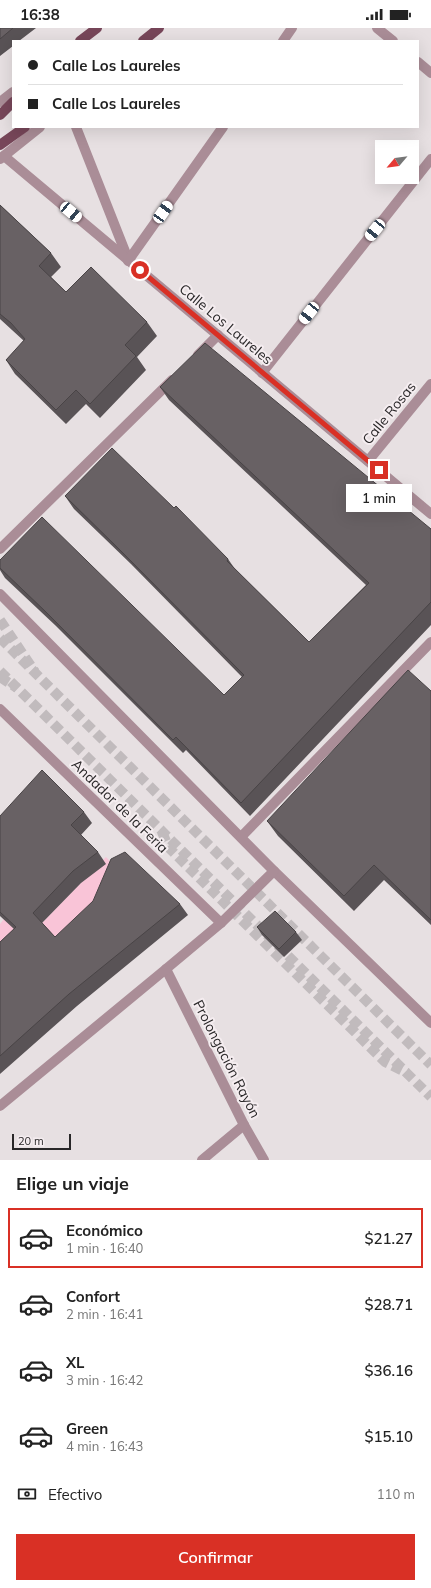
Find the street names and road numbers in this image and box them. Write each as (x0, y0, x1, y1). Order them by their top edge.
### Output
street label: Calle Los Laureles (176, 280, 276, 368)
street label: Calle Rosas (358, 378, 420, 448)
street label: Andador de la Feria (68, 755, 172, 857)
street label: Prolongación Rayón (189, 997, 265, 1121)

